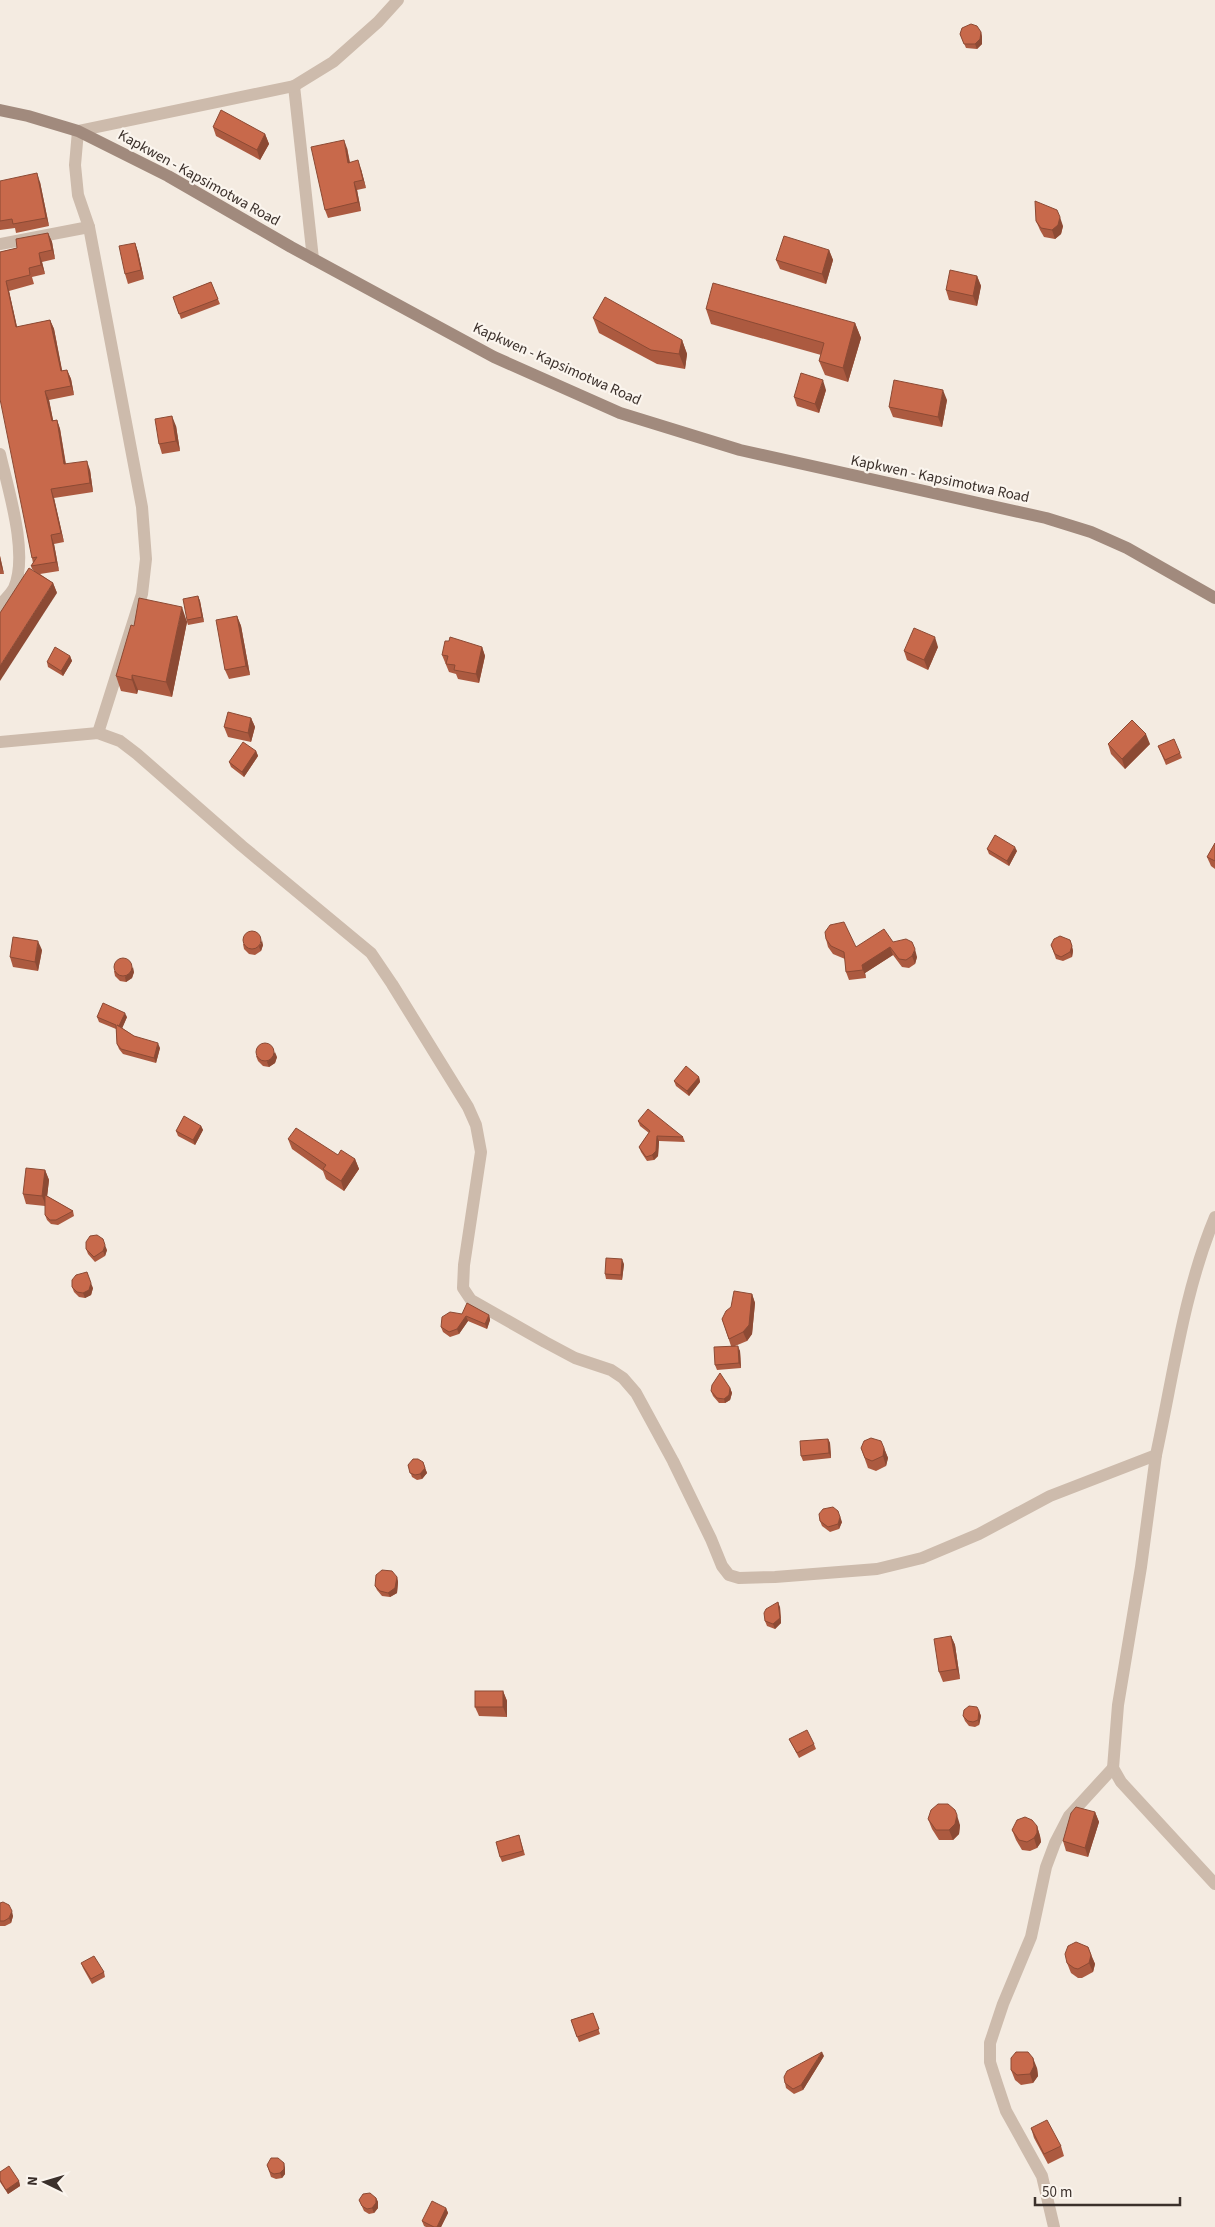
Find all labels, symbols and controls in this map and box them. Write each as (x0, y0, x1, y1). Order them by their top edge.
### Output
street label: Kapkwen - Kapsimotwa Road (114, 125, 284, 231)
street label: Kapkwen - Kapsimotwa Road (469, 317, 645, 411)
street label: Kapkwen - Kapsimotwa Road (849, 450, 1031, 508)
north arrow (20, 2157, 70, 2207)
scale bar (1035, 2174, 1180, 2206)
text: N (23, 2175, 43, 2186)
text: 50 m (1042, 2182, 1072, 2203)

